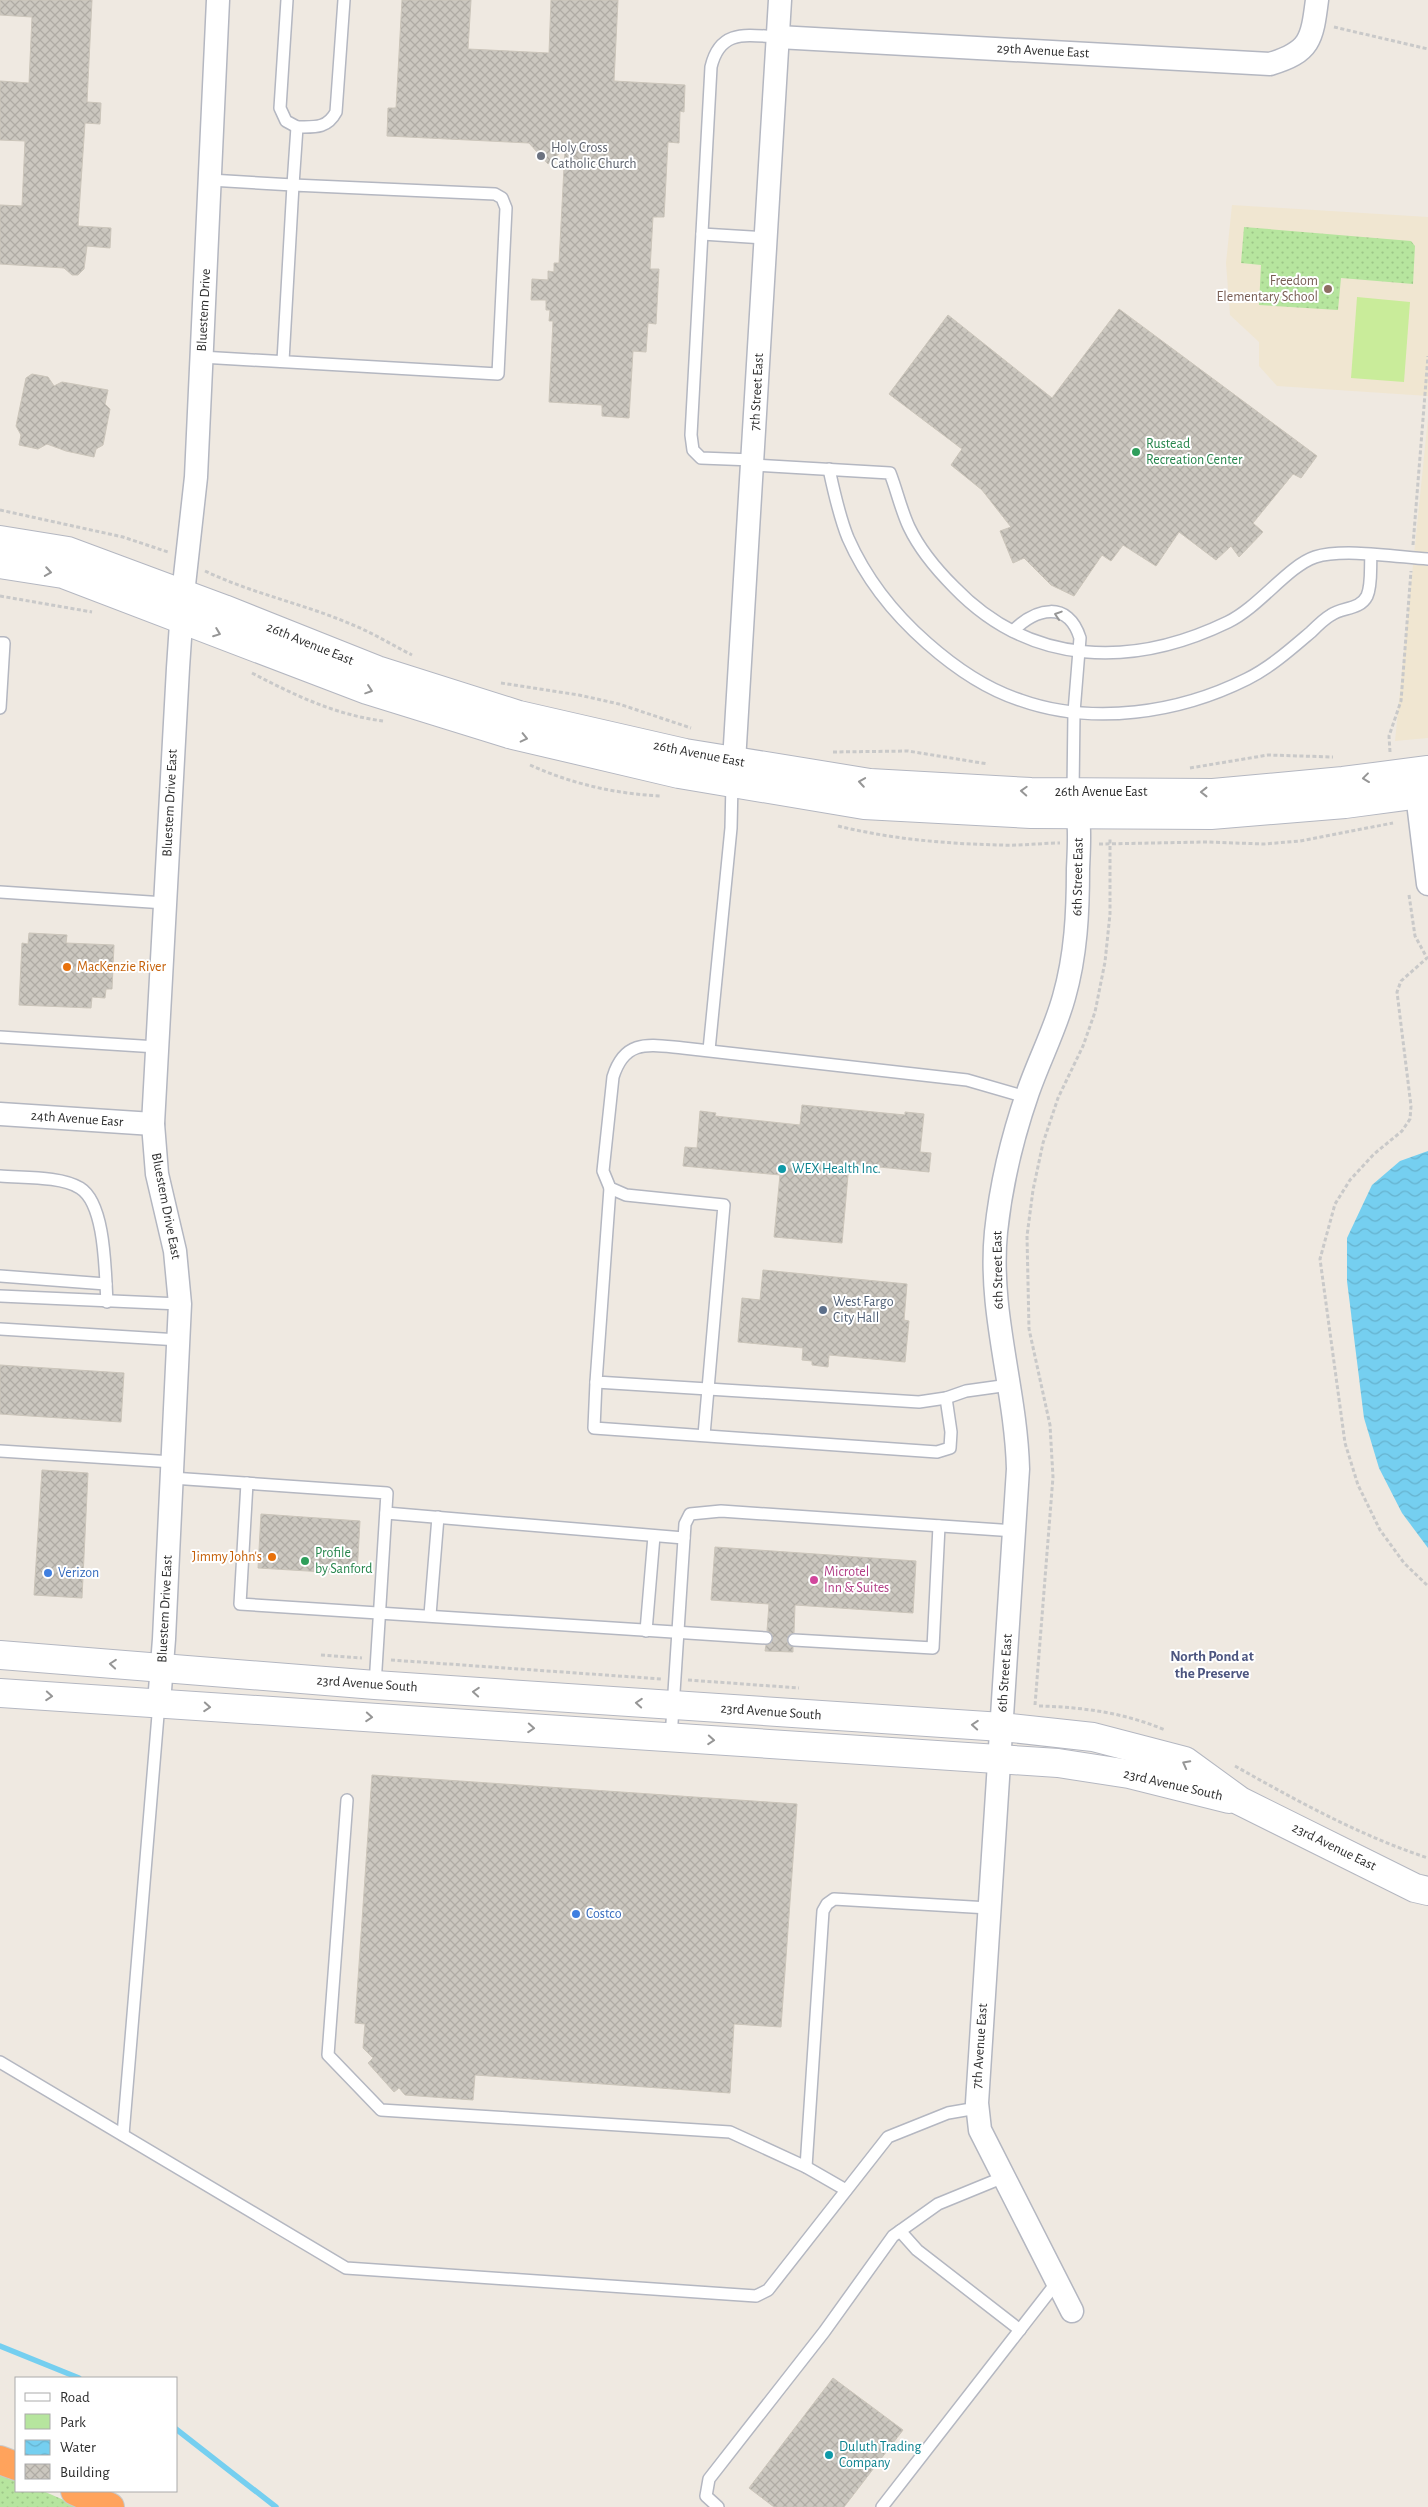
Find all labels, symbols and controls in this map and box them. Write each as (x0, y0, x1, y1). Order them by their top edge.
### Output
street label: 29th Avenue East (996, 42, 1090, 60)
place label: Holy Cross Catholic Church (551, 141, 637, 171)
marker: Holy Cross Catholic Church (535, 150, 547, 162)
street label: Bluestem Drive (195, 268, 213, 352)
place label: Freedom Elementary School (1217, 274, 1318, 304)
marker: Freedom Elementary School (1322, 283, 1334, 295)
street label: 7th Street East (748, 352, 766, 431)
place label: Rustead Recreation Center (1146, 437, 1243, 467)
marker: Rustead Recreation Center (1130, 446, 1142, 458)
one-way arrow (44, 566, 52, 576)
one-way arrow (1055, 611, 1063, 621)
street label: 26th Avenue East (264, 620, 356, 668)
one-way arrow (212, 626, 221, 637)
one-way arrow (364, 684, 373, 694)
one-way arrow (520, 732, 529, 743)
street label: 26th Avenue East (652, 738, 746, 770)
street label: Bluestem Drive East (160, 748, 180, 857)
one-way arrow (1362, 772, 1370, 783)
one-way arrow (858, 777, 866, 788)
street label: 26th Avenue East (1055, 785, 1148, 799)
one-way arrow (1020, 786, 1028, 797)
one-way arrow (1200, 787, 1208, 797)
street label: 6th Street East (1070, 837, 1086, 916)
place label: MacKenzie River (77, 960, 167, 974)
marker: MacKenzie River (61, 961, 73, 973)
street label: 24th Avenue Easr (30, 1109, 124, 1129)
street label: Bluestem Drive East (149, 1152, 183, 1261)
place label: WEX Health Inc. (792, 1162, 881, 1176)
marker: WEX Health Inc. (776, 1163, 788, 1175)
street label: 6th Street East (990, 1230, 1006, 1309)
place label: West Fargo City Hall (833, 1295, 894, 1325)
marker: West Fargo City Hall (817, 1304, 829, 1316)
place label: Profile by Sanford (315, 1546, 373, 1576)
place label: Jimmy John's (192, 1550, 262, 1564)
marker: Jimmy John's (266, 1551, 278, 1563)
street label: Bluestem Drive East (155, 1554, 175, 1663)
marker: Profile by Sanford (299, 1555, 311, 1567)
place label: Microtel Inn & Suites (824, 1565, 889, 1595)
place label: Verizon (58, 1566, 99, 1580)
marker: Verizon (42, 1567, 54, 1579)
marker: Microtel Inn & Suites (808, 1574, 820, 1586)
street label: 6th Street East (995, 1633, 1015, 1713)
district label: North Pond at the Preserve (1170, 1649, 1254, 1681)
one-way arrow (109, 1659, 117, 1670)
street label: 23rd Avenue South (316, 1673, 418, 1695)
one-way arrow (472, 1687, 480, 1698)
one-way arrow (45, 1691, 53, 1702)
one-way arrow (634, 1697, 642, 1708)
one-way arrow (203, 1701, 211, 1712)
street label: 23rd Avenue South (720, 1701, 822, 1723)
one-way arrow (366, 1712, 374, 1723)
one-way arrow (971, 1720, 979, 1731)
one-way arrow (528, 1723, 536, 1734)
one-way arrow (707, 1735, 715, 1746)
one-way arrow (1182, 1760, 1191, 1770)
street label: 23rd Avenue South (1122, 1767, 1224, 1803)
street label: 23rd Avenue East (1290, 1821, 1379, 1874)
place label: Costco (586, 1907, 622, 1921)
marker: Costco (570, 1908, 582, 1920)
street label: 7th Avenue East (970, 2002, 990, 2089)
legend (15, 2377, 178, 2492)
text: Road (60, 2390, 90, 2405)
text: Park (60, 2415, 86, 2430)
text: Water (60, 2440, 96, 2455)
place label: Duluth Trading Company (839, 2440, 922, 2470)
marker: Duluth Trading Company (823, 2449, 835, 2461)
text: Building (60, 2465, 110, 2480)

